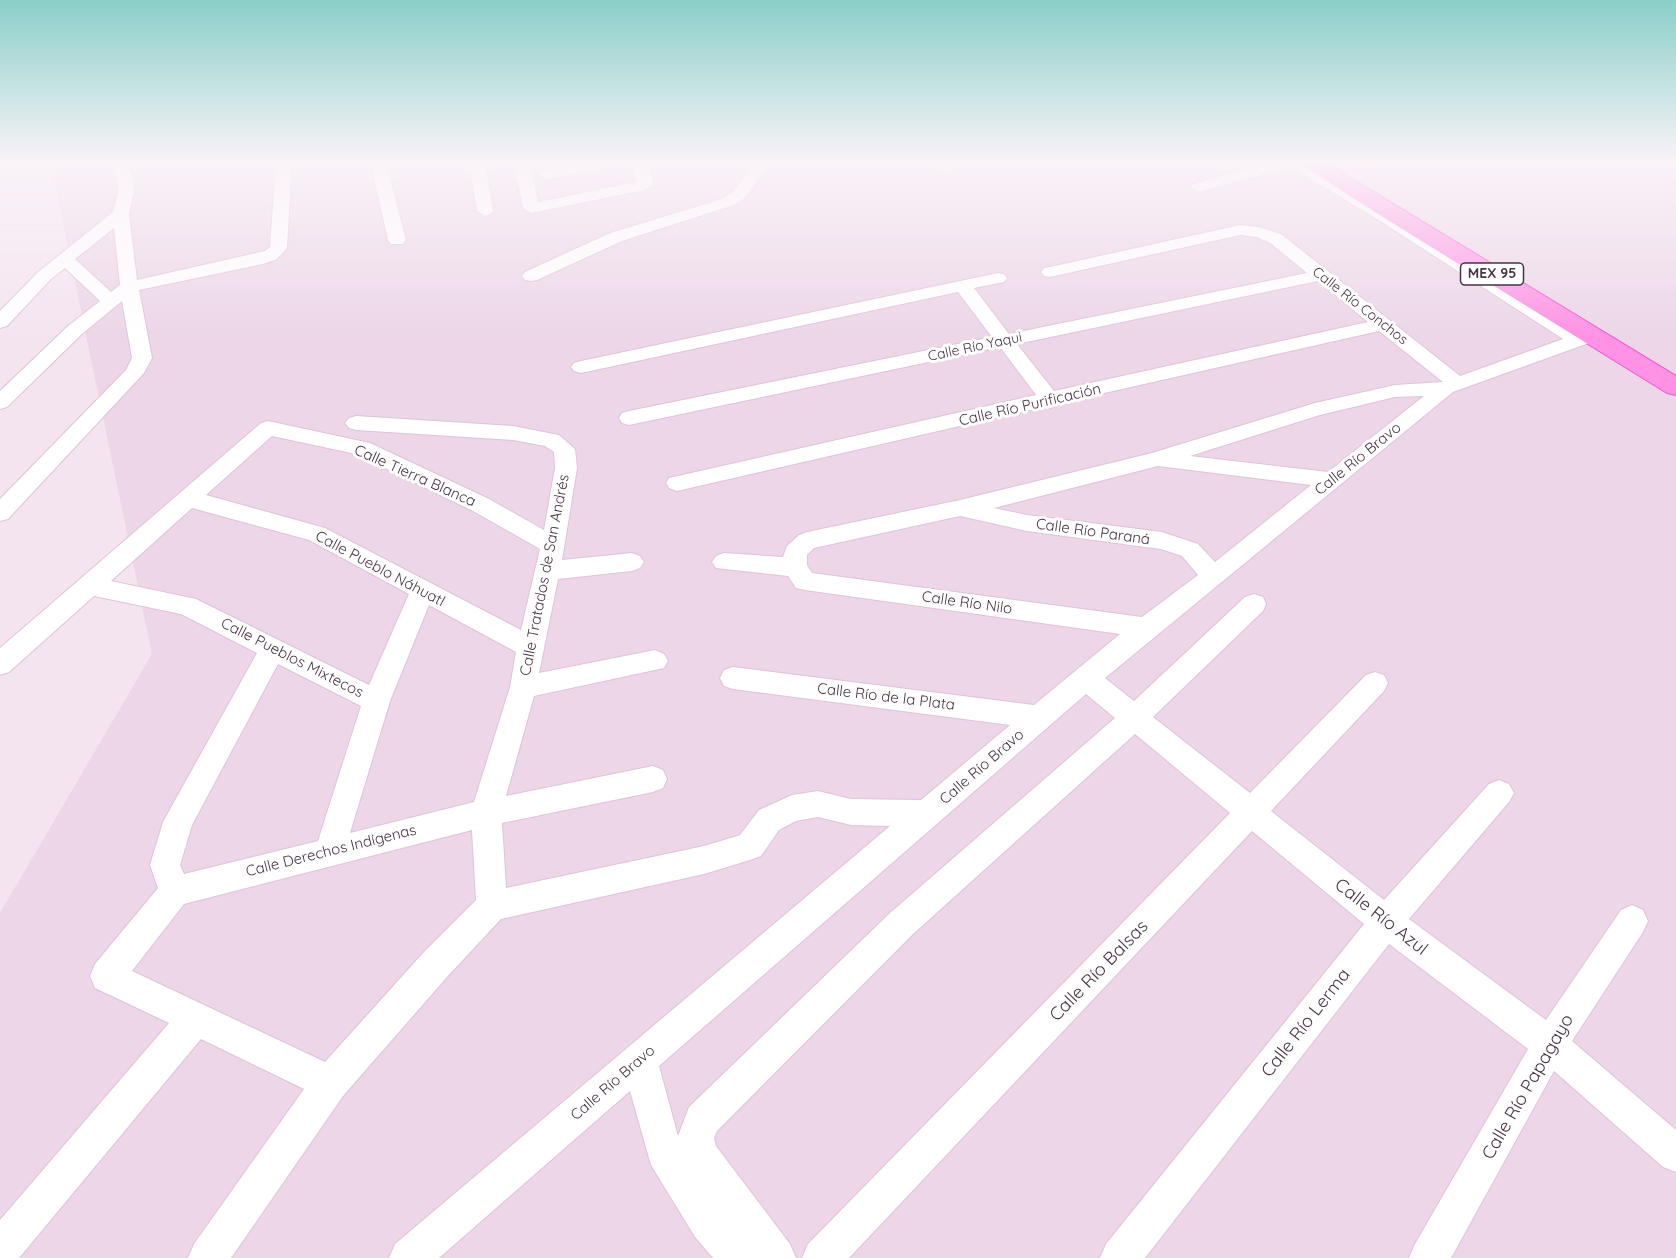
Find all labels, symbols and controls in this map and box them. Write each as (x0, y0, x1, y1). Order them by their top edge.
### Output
road number: MEX 95 (1460, 263, 1524, 285)
street label: Calle Río Conchos (1309, 264, 1411, 348)
street label: Calle Río Yaqui (926, 329, 1024, 365)
street label: Calle Río Purificación (957, 380, 1103, 430)
street label: Calle Río Bravo (1311, 419, 1405, 499)
street label: Calle Tierra Blanca (351, 441, 479, 511)
street label: Calle Tratados de San Andrés (517, 473, 573, 677)
street label: Calle Río Paraná (1035, 515, 1151, 549)
street label: Calle Pueblo Náhuatl (312, 527, 448, 611)
street label: Calle Río Nilo (921, 588, 1013, 618)
street label: Calle Pueblos Mixtecos (218, 614, 366, 702)
street label: Calle Río de la Plata (816, 680, 956, 714)
street label: Calle Río Bravo (936, 725, 1028, 809)
street label: Calle Derechos Indígenas (244, 821, 418, 881)
street label: Calle Río Azul (1330, 874, 1432, 960)
street label: Calle Río Balsas (1045, 916, 1153, 1026)
street label: Calle Río Lerma (1257, 965, 1355, 1081)
street label: Calle Río Papagayo (1478, 1011, 1578, 1163)
street label: Calle Río Bravo (567, 1041, 659, 1125)

